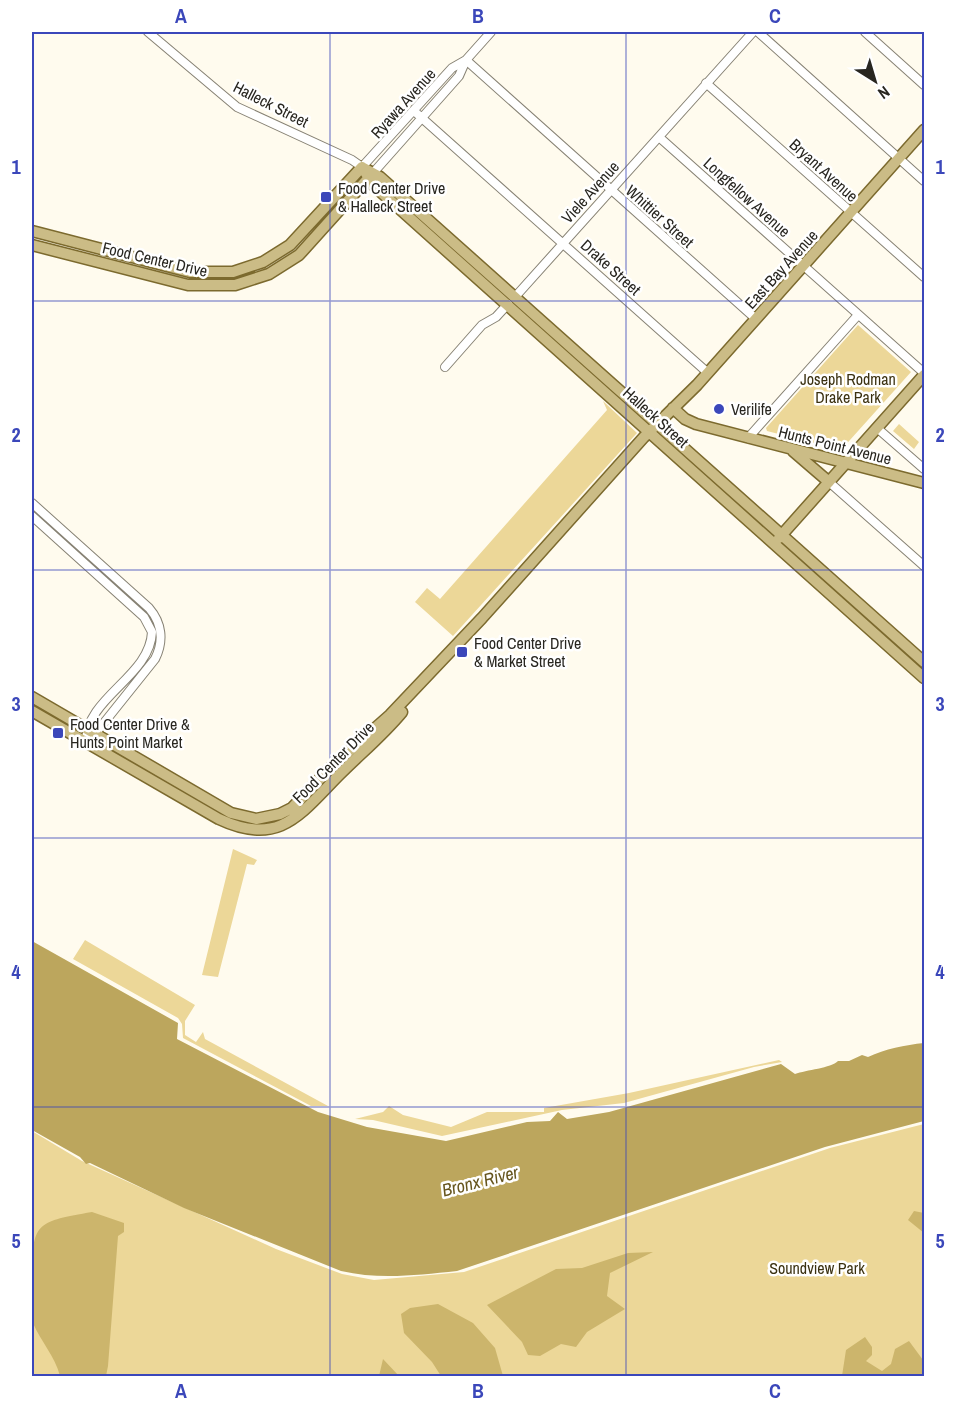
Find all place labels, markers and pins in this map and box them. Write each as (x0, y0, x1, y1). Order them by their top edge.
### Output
place label: Food Center Drive & Halleck Street (338, 177, 445, 217)
marker: Food Center Drive & Halleck Street (319, 190, 333, 204)
place label: Verilife (731, 398, 772, 420)
marker: Verilife (712, 402, 726, 416)
place label: Food Center Drive & Market Street (474, 632, 581, 672)
marker: Food Center Drive & Market Street (455, 645, 469, 659)
place label: Food Center Drive & Hunts Point Market (70, 713, 190, 753)
marker: Food Center Drive & Hunts Point Market (51, 726, 65, 740)

